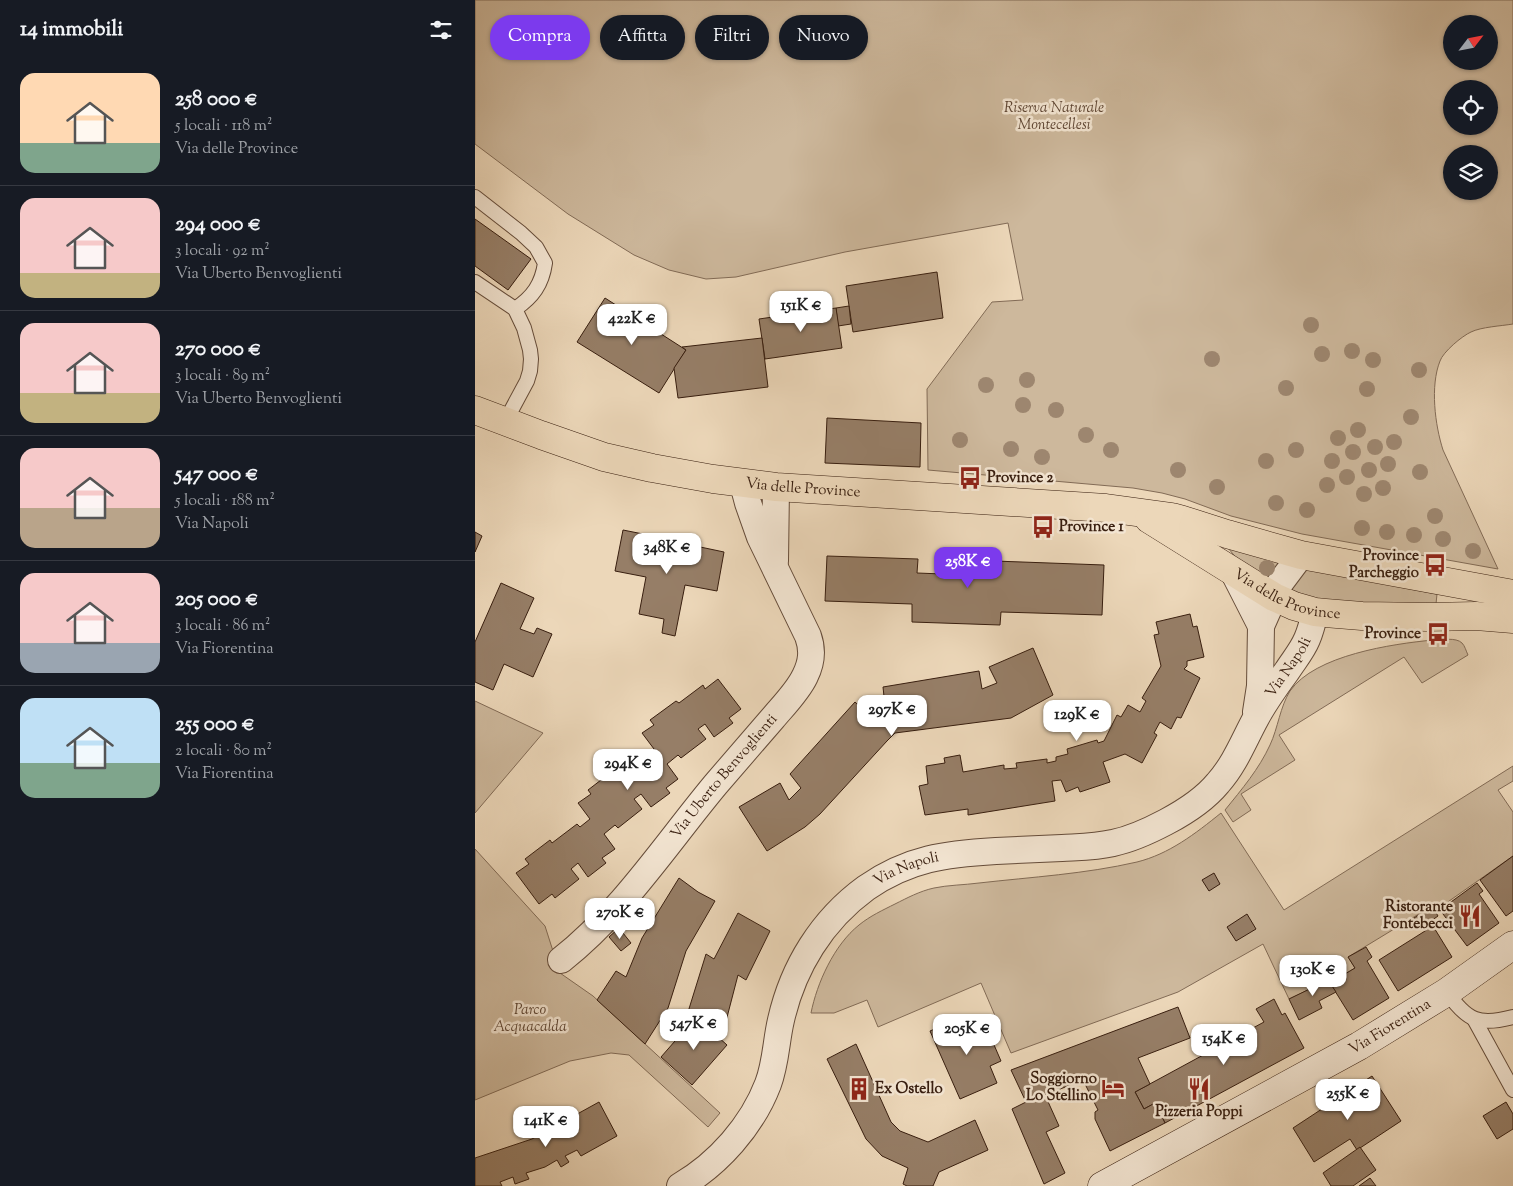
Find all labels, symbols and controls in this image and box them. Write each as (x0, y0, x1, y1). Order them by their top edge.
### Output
text: 14 immobili (20, 15, 123, 45)
chip: Compra (490, 15, 590, 60)
chip: Affitta (600, 15, 685, 60)
chip: Filtri (695, 15, 769, 60)
chip: Nuovo (779, 15, 868, 60)
north arrow (1443, 15, 1497, 70)
map controls (1443, 15, 1498, 200)
icon: filters (427, 16, 455, 44)
button: locate (1443, 80, 1498, 135)
text: 258 000 € (175, 85, 258, 115)
icon: home (60, 93, 120, 153)
park label: Riserva Naturale Montecellesi (1004, 98, 1104, 136)
text: 5 locali · 118 m² (175, 115, 272, 138)
text: Via delle Province (175, 138, 298, 161)
button: layers (1443, 145, 1498, 200)
text: 294 000 € (175, 210, 261, 240)
icon: home (60, 218, 120, 278)
text: 3 locali · 92 m² (175, 240, 270, 263)
text: Via Uberto Benvoglienti (175, 263, 342, 286)
pin: 151K € (760, 290, 842, 333)
text: 151K € (780, 295, 822, 318)
pin: 422K € (591, 304, 673, 346)
text: 422K € (608, 308, 656, 331)
text: 270 000 € (175, 335, 261, 365)
icon: home (60, 343, 120, 403)
text: 3 locali · 89 m² (175, 365, 270, 388)
text: Via Uberto Benvoglienti (175, 388, 342, 411)
text: 547 000 € (175, 460, 258, 490)
bus stop icon: Province 2 (957, 465, 983, 491)
icon: home (60, 468, 120, 528)
place label: Province 2 (987, 468, 1054, 489)
street label: Via delle Province (744, 473, 861, 503)
text: 5 locali · 188 m² (175, 490, 275, 513)
text: Via Napoli (175, 513, 249, 536)
bus stop icon: Province 1 (1030, 514, 1056, 540)
place label: Province 1 (1059, 517, 1124, 538)
pin: 348K € (626, 532, 708, 575)
text: 348K € (643, 537, 691, 560)
pin: 258K € (927, 546, 1009, 589)
place label: Province Parcheggio (1349, 546, 1419, 584)
text: 258K € (945, 551, 991, 574)
bus stop icon: Province Parcheggio (1422, 552, 1448, 578)
street label: Via delle Province (1229, 564, 1341, 625)
text: 205 000 € (175, 585, 258, 615)
icon: home (60, 593, 120, 653)
text: 3 locali · 86 m² (175, 615, 270, 638)
bus stop icon: Province (1425, 621, 1451, 647)
place label: Province (1365, 624, 1421, 645)
street label: Via Napoli (1261, 634, 1317, 702)
text: Via Fiorentina (175, 638, 274, 661)
pin: 297K € (851, 694, 933, 737)
text: 297K € (868, 699, 916, 722)
pin: 129K € (1036, 700, 1118, 742)
text: 129K € (1054, 704, 1100, 727)
text: 255 000 € (175, 710, 255, 740)
street label: Via Uberto Benvoglienti (666, 710, 782, 843)
icon: home (60, 718, 120, 778)
text: 2 locali · 80 m² (175, 740, 272, 763)
pin: 294K € (587, 748, 669, 791)
text: 294K € (604, 753, 652, 776)
text: Via Fiorentina (175, 763, 274, 786)
street label: Via Napoli (869, 847, 941, 891)
place label: Ristorante Fontebecci (1383, 897, 1454, 935)
pin: 270K € (579, 898, 661, 940)
text: 270K € (596, 902, 644, 925)
restaurant icon: Ristorante Fontebecci (1457, 903, 1483, 929)
pin: 130K € (1272, 954, 1354, 997)
text: 130K € (1290, 959, 1336, 982)
street label: Via Fiorentina (1345, 994, 1435, 1060)
park label: Parco Acquacalda (493, 1000, 567, 1038)
pin: 547K € (653, 1008, 735, 1051)
text: 547K € (671, 1013, 717, 1036)
pin: 205K € (926, 1014, 1008, 1056)
text: 205K € (944, 1018, 990, 1041)
pin: 154K € (1183, 1024, 1265, 1066)
text: 154K € (1202, 1028, 1246, 1051)
place label: Soggiorno Lo Stellino (1026, 1069, 1097, 1107)
hotel icon: Soggiorno Lo Stellino (1100, 1075, 1126, 1101)
building icon: Ex Ostello (846, 1076, 872, 1102)
restaurant icon: Pizzeria Poppi (1186, 1076, 1212, 1102)
pin: 255K € (1307, 1078, 1389, 1121)
place label: Ex Ostello (875, 1079, 943, 1100)
text: 255K € (1326, 1083, 1370, 1106)
place label: Pizzeria Poppi (1155, 1102, 1243, 1123)
pin: 141K € (505, 1106, 587, 1148)
text: 141K € (524, 1110, 568, 1133)

